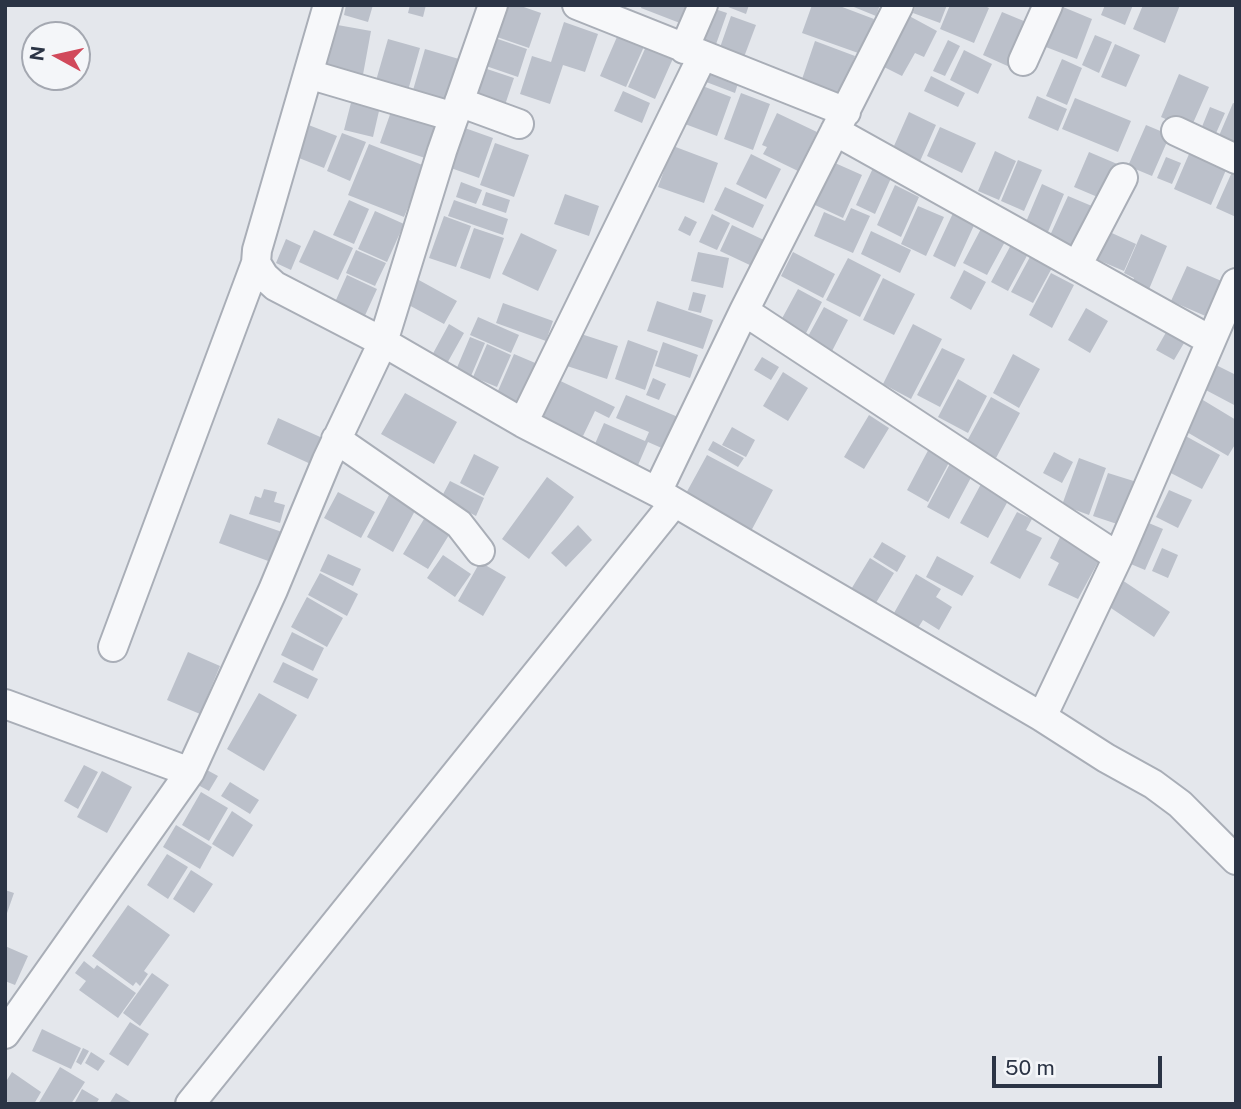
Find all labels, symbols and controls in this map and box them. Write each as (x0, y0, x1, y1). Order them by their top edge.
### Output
north arrow (21, 21, 91, 91)
text: N (25, 44, 49, 62)
scale bar (996, 1042, 1166, 1086)
text: 50 m (1005, 1055, 1055, 1080)

